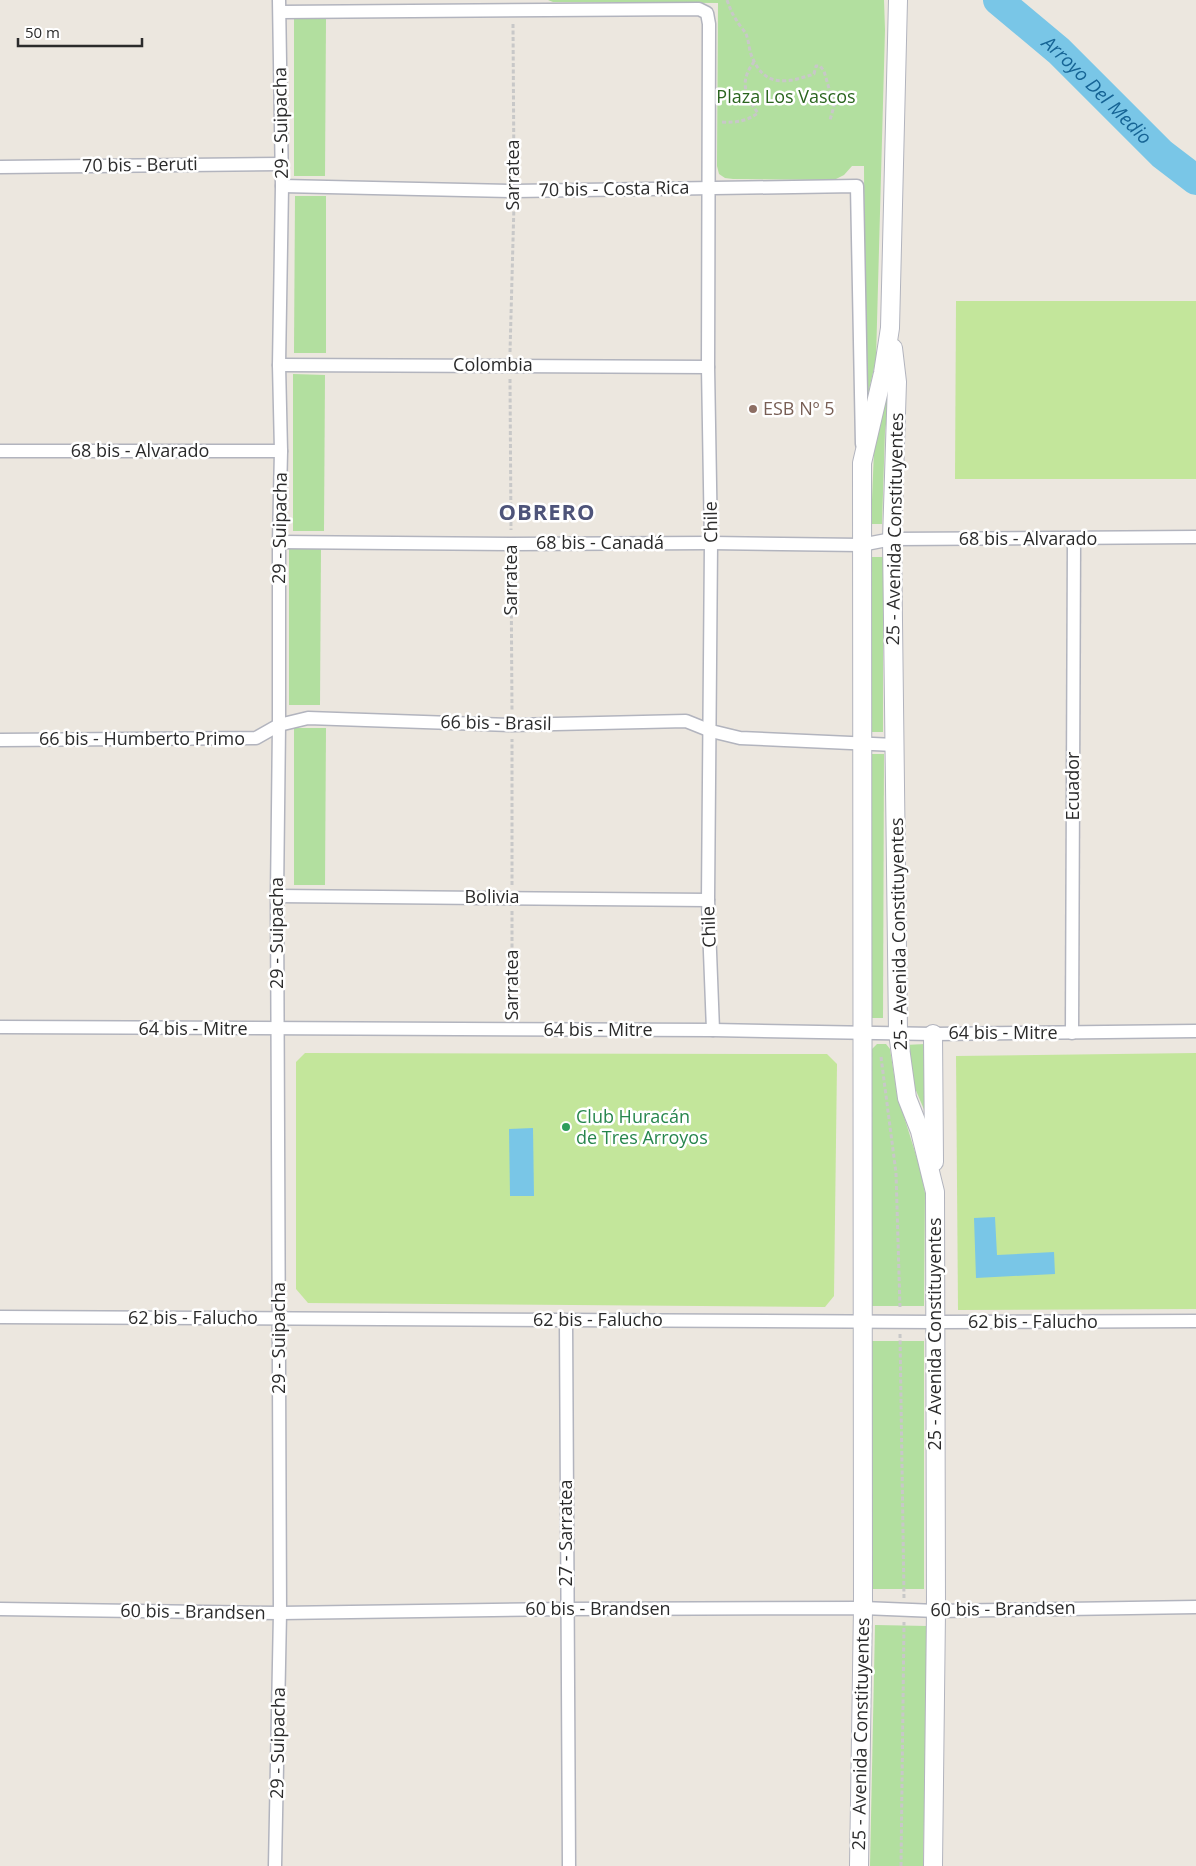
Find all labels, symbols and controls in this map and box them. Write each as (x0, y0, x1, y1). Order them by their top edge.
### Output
scale bar (18, 15, 141, 47)
text: 50 m (25, 22, 60, 42)
water label: Arroyo Del Medio (1035, 28, 1158, 150)
street label: 29 - Suipacha (267, 67, 293, 179)
park label: Plaza Los Vascos (716, 84, 856, 108)
street label: Sarratea (500, 139, 524, 211)
street label: 70 bis - Beruti (82, 151, 198, 177)
street label: 70 bis - Costa Rica (538, 175, 690, 201)
street label: Colombia (453, 352, 533, 376)
place label: ESB Nº 5 (763, 396, 834, 420)
marker: ESB Nº 5 (747, 403, 759, 415)
street label: 25 - Avenida Constituyentes (880, 412, 908, 646)
street label: 68 bis - Alvarado (71, 438, 209, 462)
street label: 29 - Suipacha (266, 472, 292, 584)
district label: OBRERO (498, 496, 596, 526)
street label: Chile (698, 501, 722, 543)
street label: 68 bis - Alvarado (959, 526, 1097, 550)
street label: 68 bis - Canadá (536, 530, 664, 554)
street label: Sarratea (498, 544, 522, 616)
street label: 66 bis - Brasil (440, 709, 552, 735)
street label: 66 bis - Humberto Primo (39, 726, 245, 750)
street label: Ecuador (1060, 751, 1084, 820)
street label: 25 - Avenida Constituyentes (884, 817, 912, 1051)
street label: 29 - Suipacha (264, 877, 288, 989)
street label: Bolivia (464, 884, 520, 908)
street label: Chile (695, 906, 721, 948)
street label: Sarratea (499, 949, 523, 1021)
street label: 64 bis - Mitre (138, 1016, 248, 1040)
street label: 64 bis - Mitre (543, 1017, 653, 1041)
street label: 64 bis - Mitre (948, 1020, 1058, 1044)
place label: Club Huracán de Tres Arroyos (576, 1104, 708, 1149)
marker: Club Huracán de Tres Arroyos (560, 1121, 572, 1133)
street label: 25 - Avenida Constituyentes (922, 1218, 946, 1450)
street label: 29 - Suipacha (266, 1282, 290, 1394)
street label: 62 bis - Falucho (128, 1305, 258, 1329)
street label: 62 bis - Falucho (533, 1307, 663, 1331)
street label: 62 bis - Falucho (968, 1309, 1098, 1333)
street label: 27 - Sarratea (553, 1480, 577, 1586)
street label: 60 bis - Brandsen (930, 1595, 1076, 1621)
street label: 60 bis - Brandsen (525, 1596, 671, 1620)
street label: 60 bis - Brandsen (120, 1598, 266, 1624)
street label: 25 - Avenida Constituyentes (846, 1617, 874, 1851)
street label: 29 - Suipacha (264, 1687, 290, 1799)

